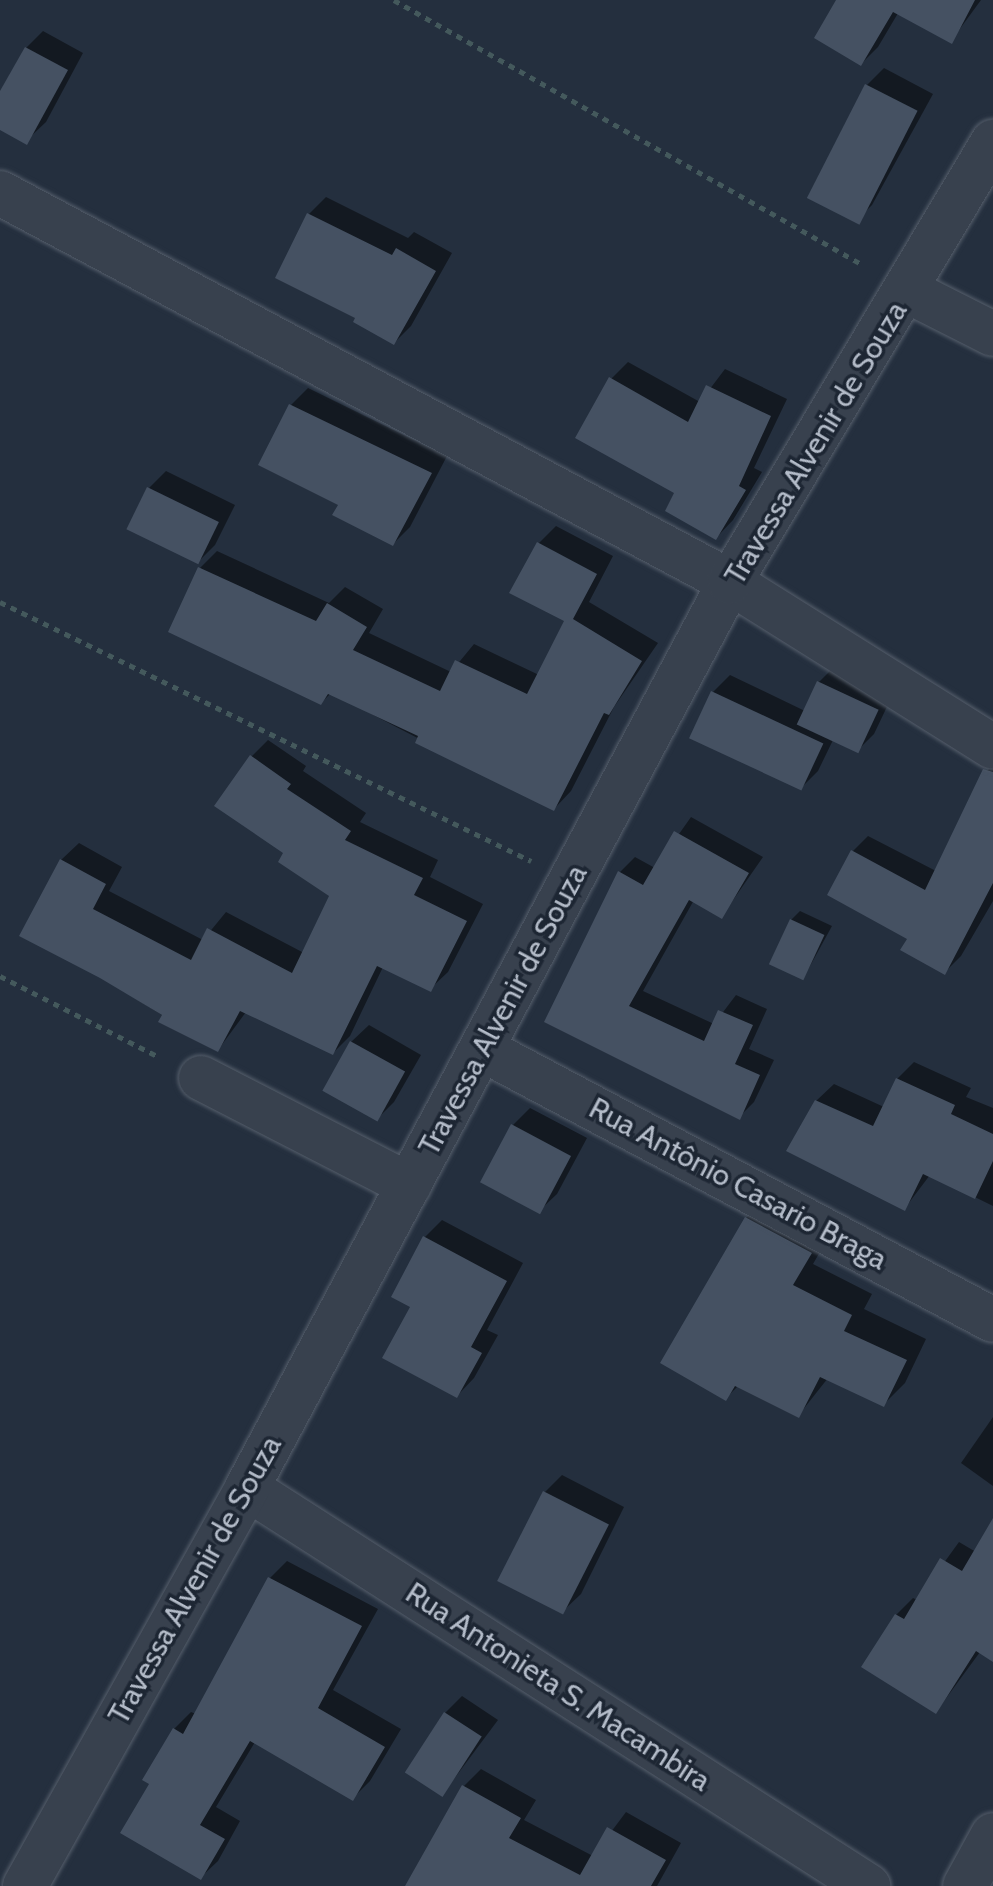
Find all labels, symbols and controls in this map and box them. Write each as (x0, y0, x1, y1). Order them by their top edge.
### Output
street label: Travessa Alvenir de Souza (717, 295, 915, 591)
street label: Travessa Alvenir de Souza (411, 859, 595, 1161)
street label: Rua Antônio Casario Braga (583, 1090, 893, 1278)
street label: Travessa Alvenir de Souza (101, 1430, 289, 1730)
street label: Rua Antonieta S. Macambira (399, 1575, 717, 1799)

